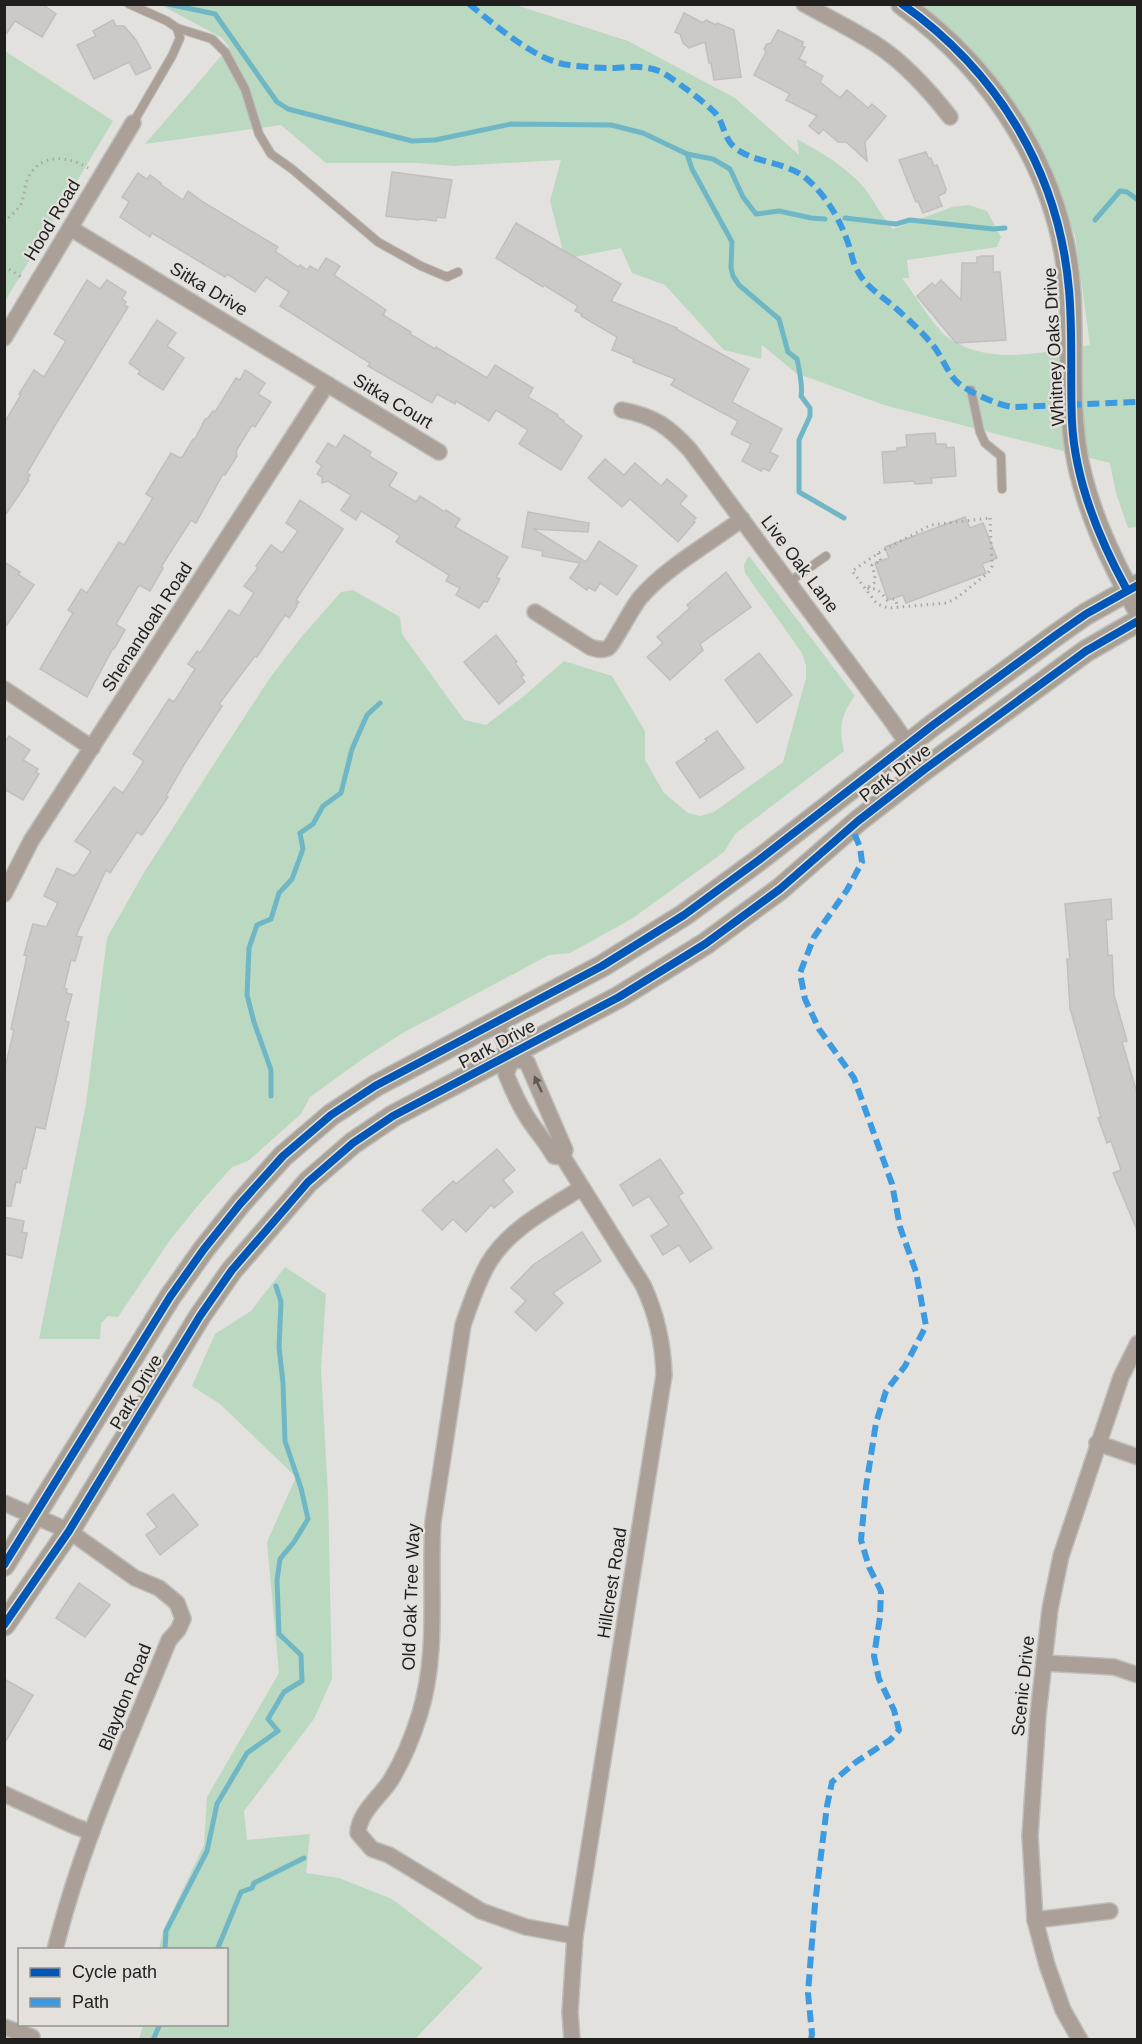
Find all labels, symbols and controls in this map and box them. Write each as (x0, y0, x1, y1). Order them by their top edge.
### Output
street label: Hood Road (20, 176, 84, 264)
street label: Sitka Drive (167, 258, 251, 320)
street label: Whitney Oaks Drive (1040, 267, 1068, 427)
street label: Sitka Court (350, 369, 436, 433)
street label: Live Oak Lane (757, 512, 843, 616)
street label: Shenandoah Road (98, 559, 196, 695)
street label: Park Drive (855, 740, 935, 806)
street label: Park Drive (455, 1015, 539, 1073)
one-way arrow (533, 1075, 542, 1092)
street label: Park Drive (106, 1351, 166, 1433)
street label: Old Oak Tree Way (398, 1523, 424, 1671)
street label: Hillcrest Road (593, 1526, 631, 1640)
street label: Scenic Drive (1008, 1635, 1038, 1737)
street label: Blaydon Road (95, 1641, 155, 1753)
legend (18, 1948, 228, 2026)
text: Cycle path (72, 1962, 157, 1982)
text: Path (72, 1992, 109, 2012)

